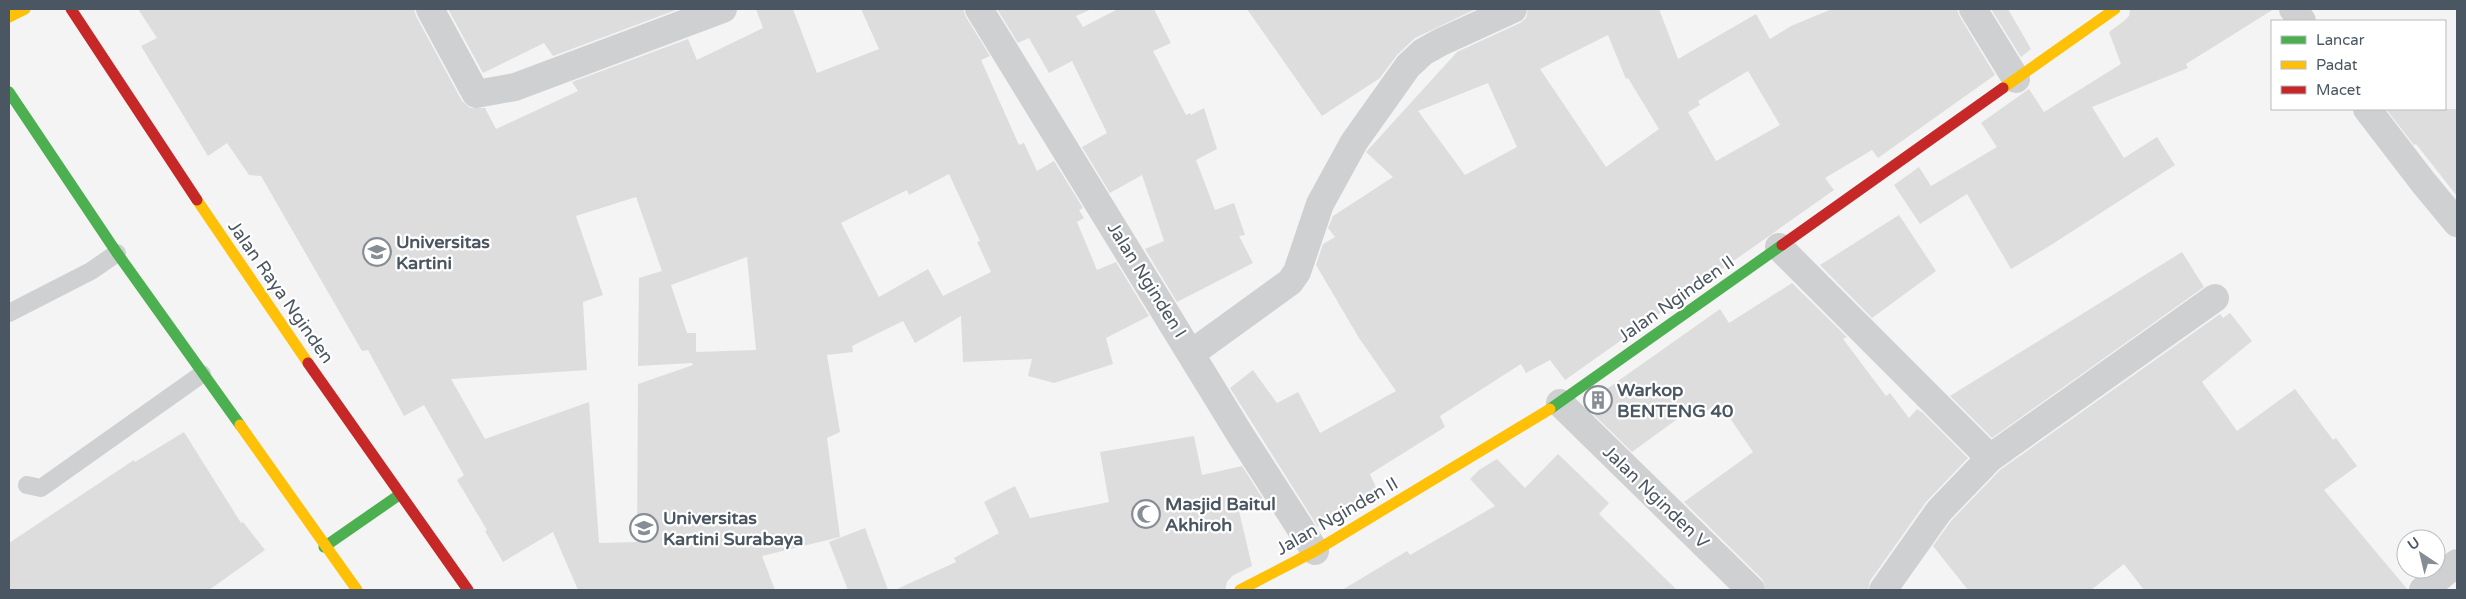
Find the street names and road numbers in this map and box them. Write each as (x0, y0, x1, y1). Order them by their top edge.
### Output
street label: Jalan Raya Nginden (223, 216, 339, 368)
street label: Jalan Nginden I (1103, 218, 1191, 342)
street label: Jalan Nginden II (1613, 251, 1739, 347)
street label: Jalan Nginden V (1598, 441, 1714, 554)
street label: Jalan Nginden II (1272, 472, 1402, 560)

